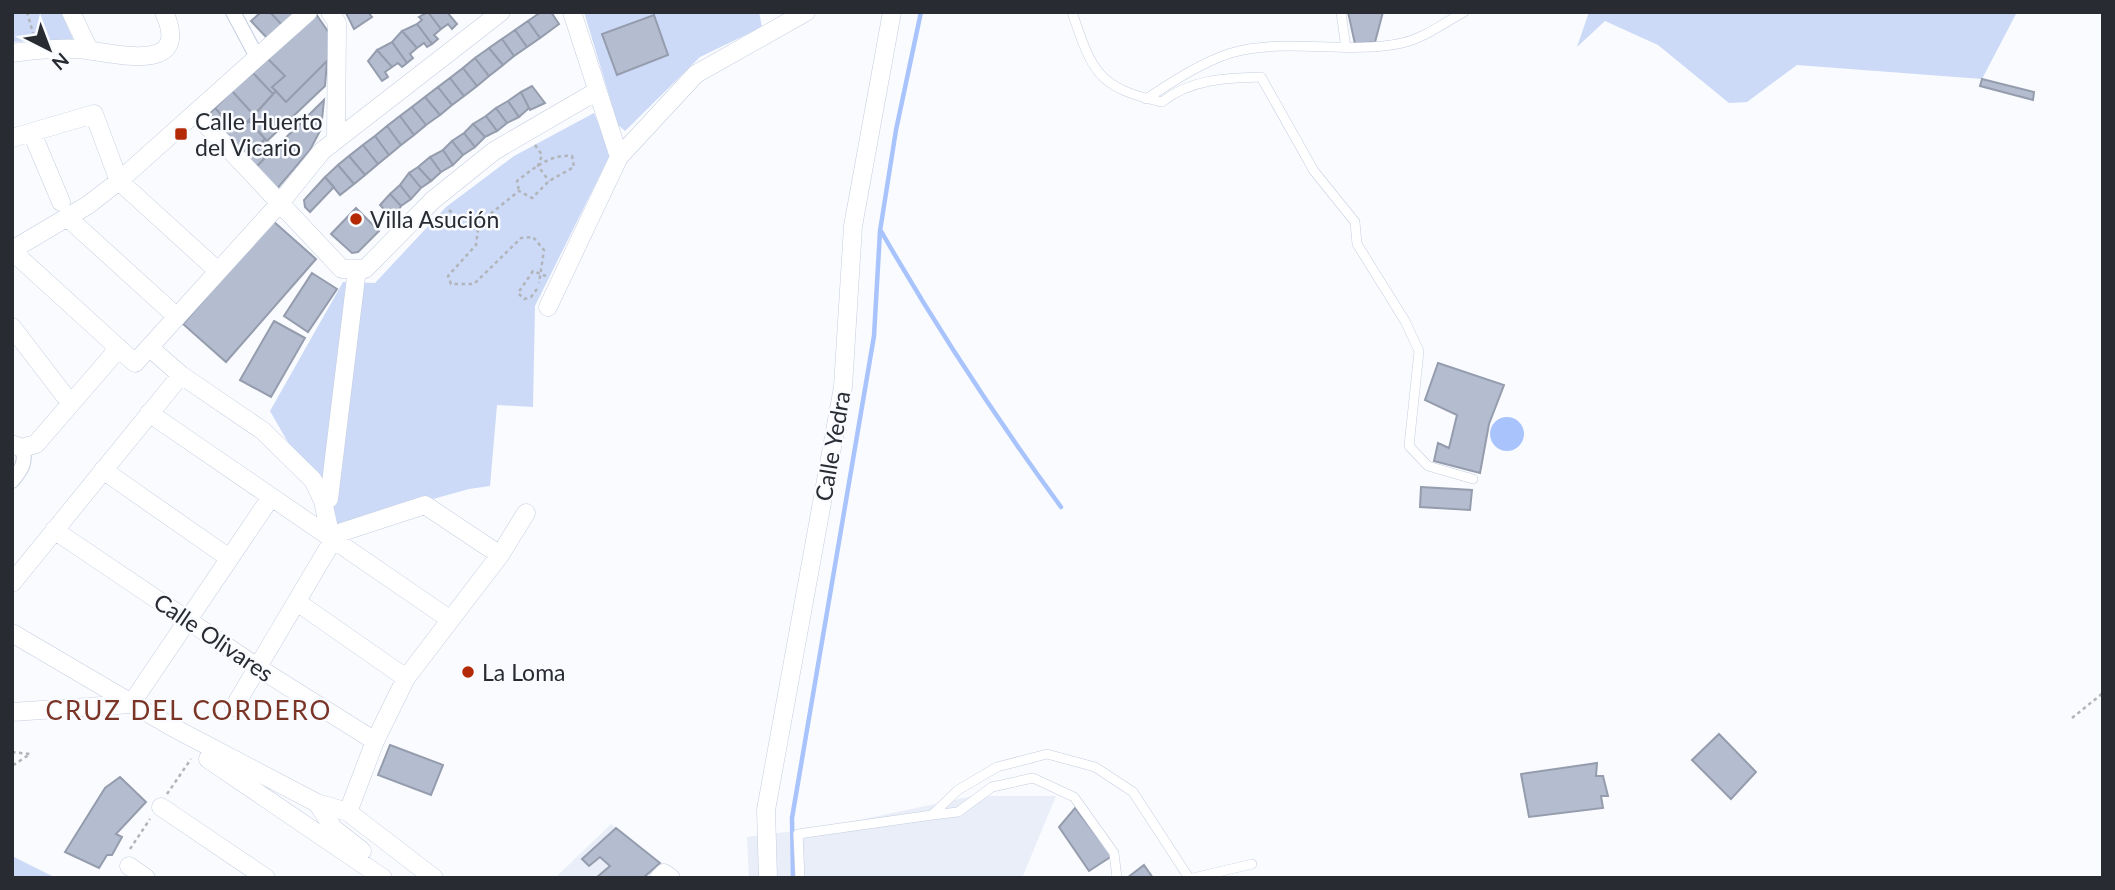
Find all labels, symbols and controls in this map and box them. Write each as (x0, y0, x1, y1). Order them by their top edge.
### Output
north arrow (14, 14, 84, 84)
text: N (48, 49, 74, 75)
place label: Calle Huerto del Vicario (195, 107, 323, 161)
marker: Calle Huerto del Vicario (173, 126, 189, 142)
place label: Villa Asución (370, 205, 499, 233)
marker: Villa Asución (348, 211, 364, 227)
street label: Calle Yedra (809, 389, 855, 503)
street label: Calle Olivares (149, 587, 279, 687)
place label: La Loma (482, 658, 566, 686)
marker: La Loma (460, 664, 476, 680)
district label: CRUZ DEL CORDERO (46, 694, 332, 726)

